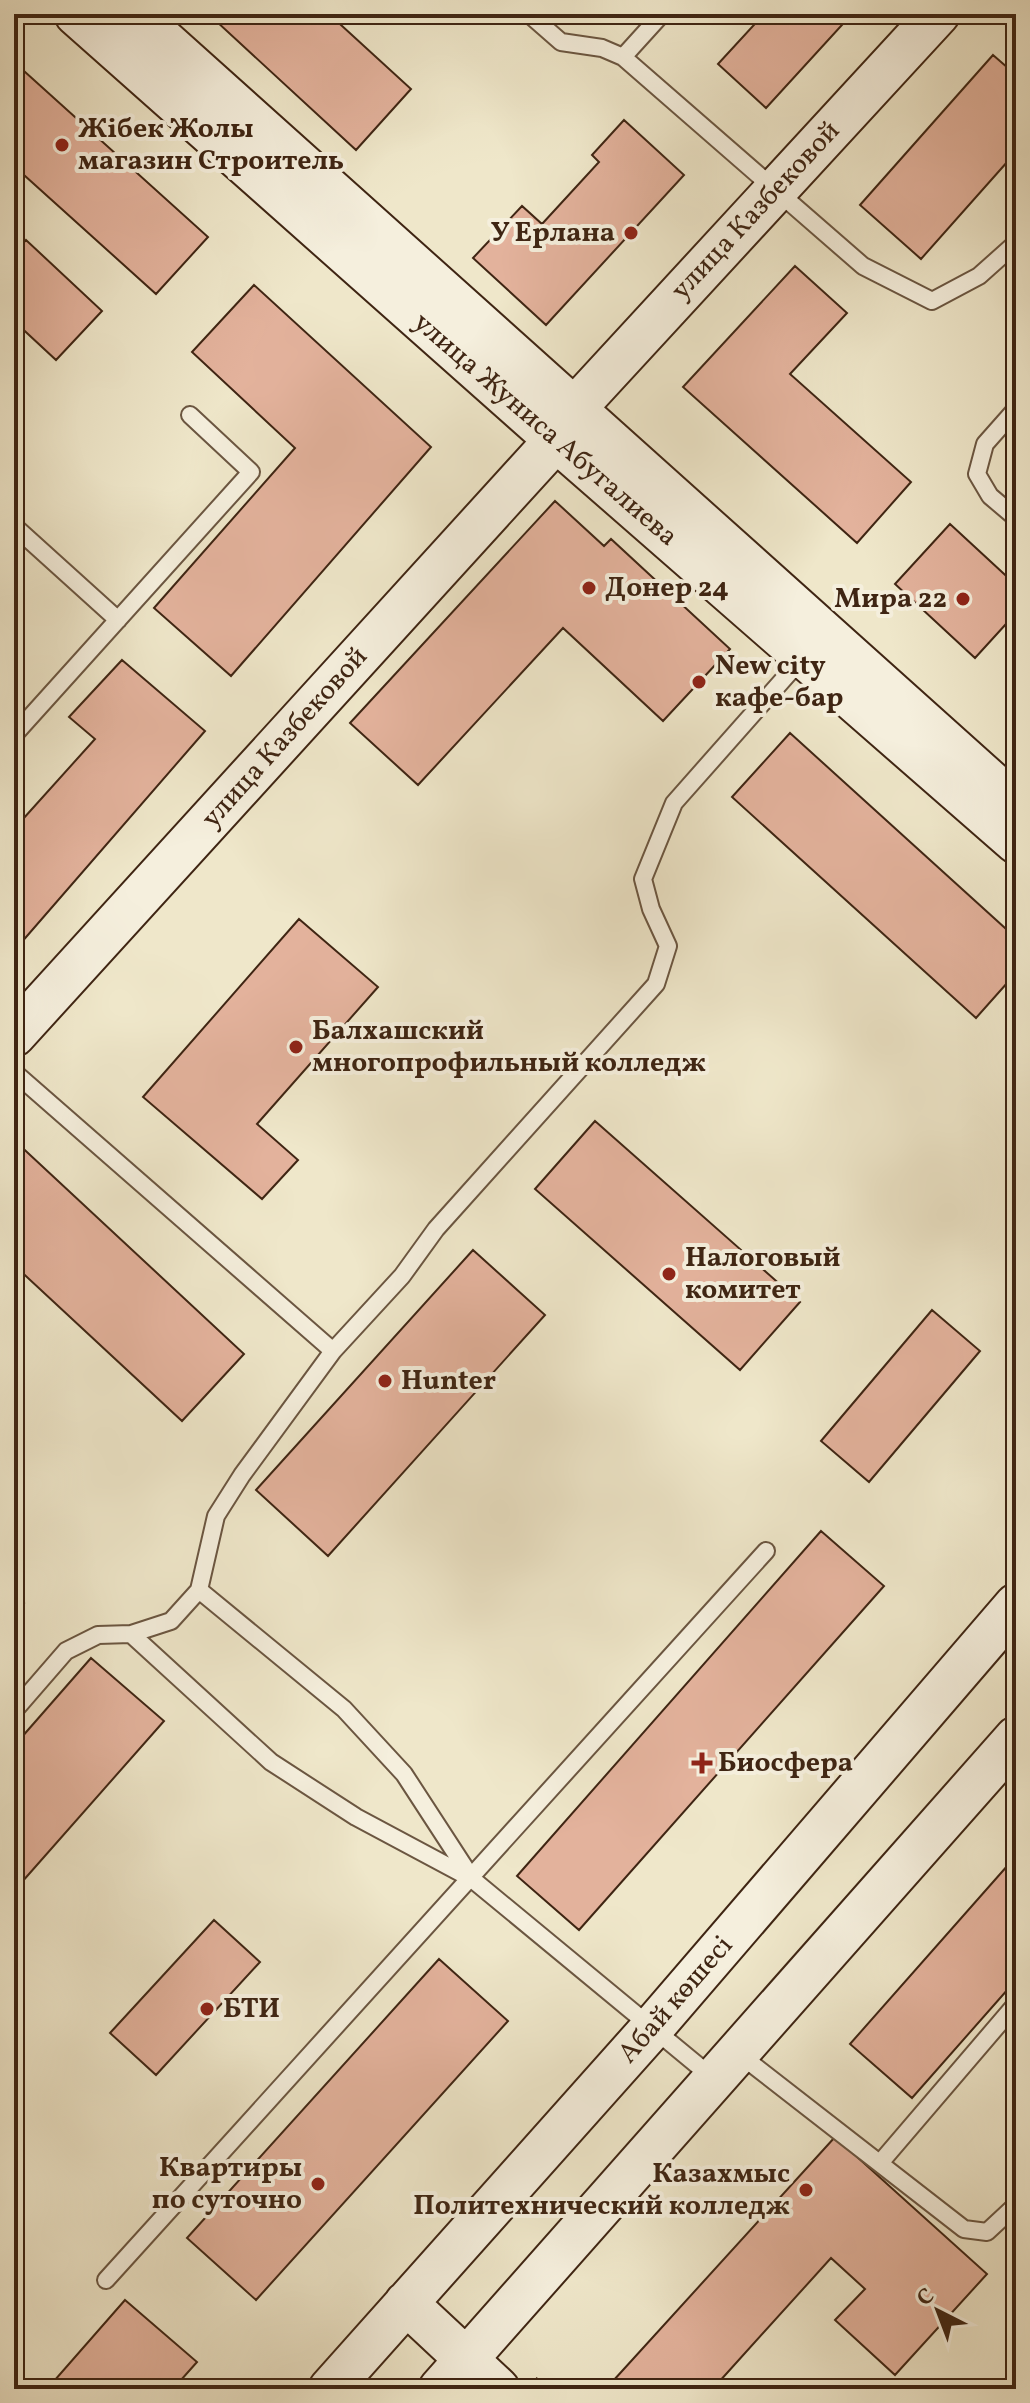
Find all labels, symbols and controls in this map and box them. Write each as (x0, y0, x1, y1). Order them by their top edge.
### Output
place label: Жібек Жолы магазин Строитель (78, 110, 344, 181)
street label: улица Казбековой (663, 113, 849, 309)
marker: Жібек Жолы магазин Строитель (53, 136, 71, 154)
place label: У Ерлана (491, 214, 615, 253)
marker: У Ерлана (622, 224, 640, 242)
street label: улица Жуниса Абугалиева (404, 304, 686, 556)
place label: Донер 24 (605, 569, 729, 608)
marker: Донер 24 (580, 579, 598, 597)
place label: Мира 22 (834, 580, 947, 619)
marker: Мира 22 (954, 590, 972, 608)
street label: улица Казбековой (193, 639, 377, 837)
place label: New city кафе-бар (715, 647, 844, 718)
marker: New city кафе-бар (690, 673, 708, 691)
place label: Балхашский многопрофильный колледж (312, 1012, 706, 1083)
marker: Балхашский многопрофильный колледж (287, 1038, 305, 1056)
place label: Налоговый комитет (685, 1239, 841, 1310)
marker: Налоговый комитет (660, 1265, 678, 1283)
place label: Hunter (401, 1362, 496, 1401)
marker: Hunter (376, 1372, 394, 1390)
place label: Биосфера (718, 1744, 853, 1783)
marker: Биосфера (693, 1754, 711, 1772)
street label: Абай көшесі (609, 1928, 743, 2072)
place label: БТИ (223, 1990, 280, 2029)
marker: БТИ (198, 2000, 216, 2018)
place label: Квартиры по суточно (152, 2149, 302, 2220)
place label: Казахмыс Политехнический колледж (413, 2155, 790, 2226)
marker: Квартиры по суточно (309, 2175, 327, 2193)
marker: Казахмыс Политехнический колледж (797, 2181, 815, 2199)
north arrow (898, 2271, 978, 2351)
text: С (911, 2282, 942, 2314)

